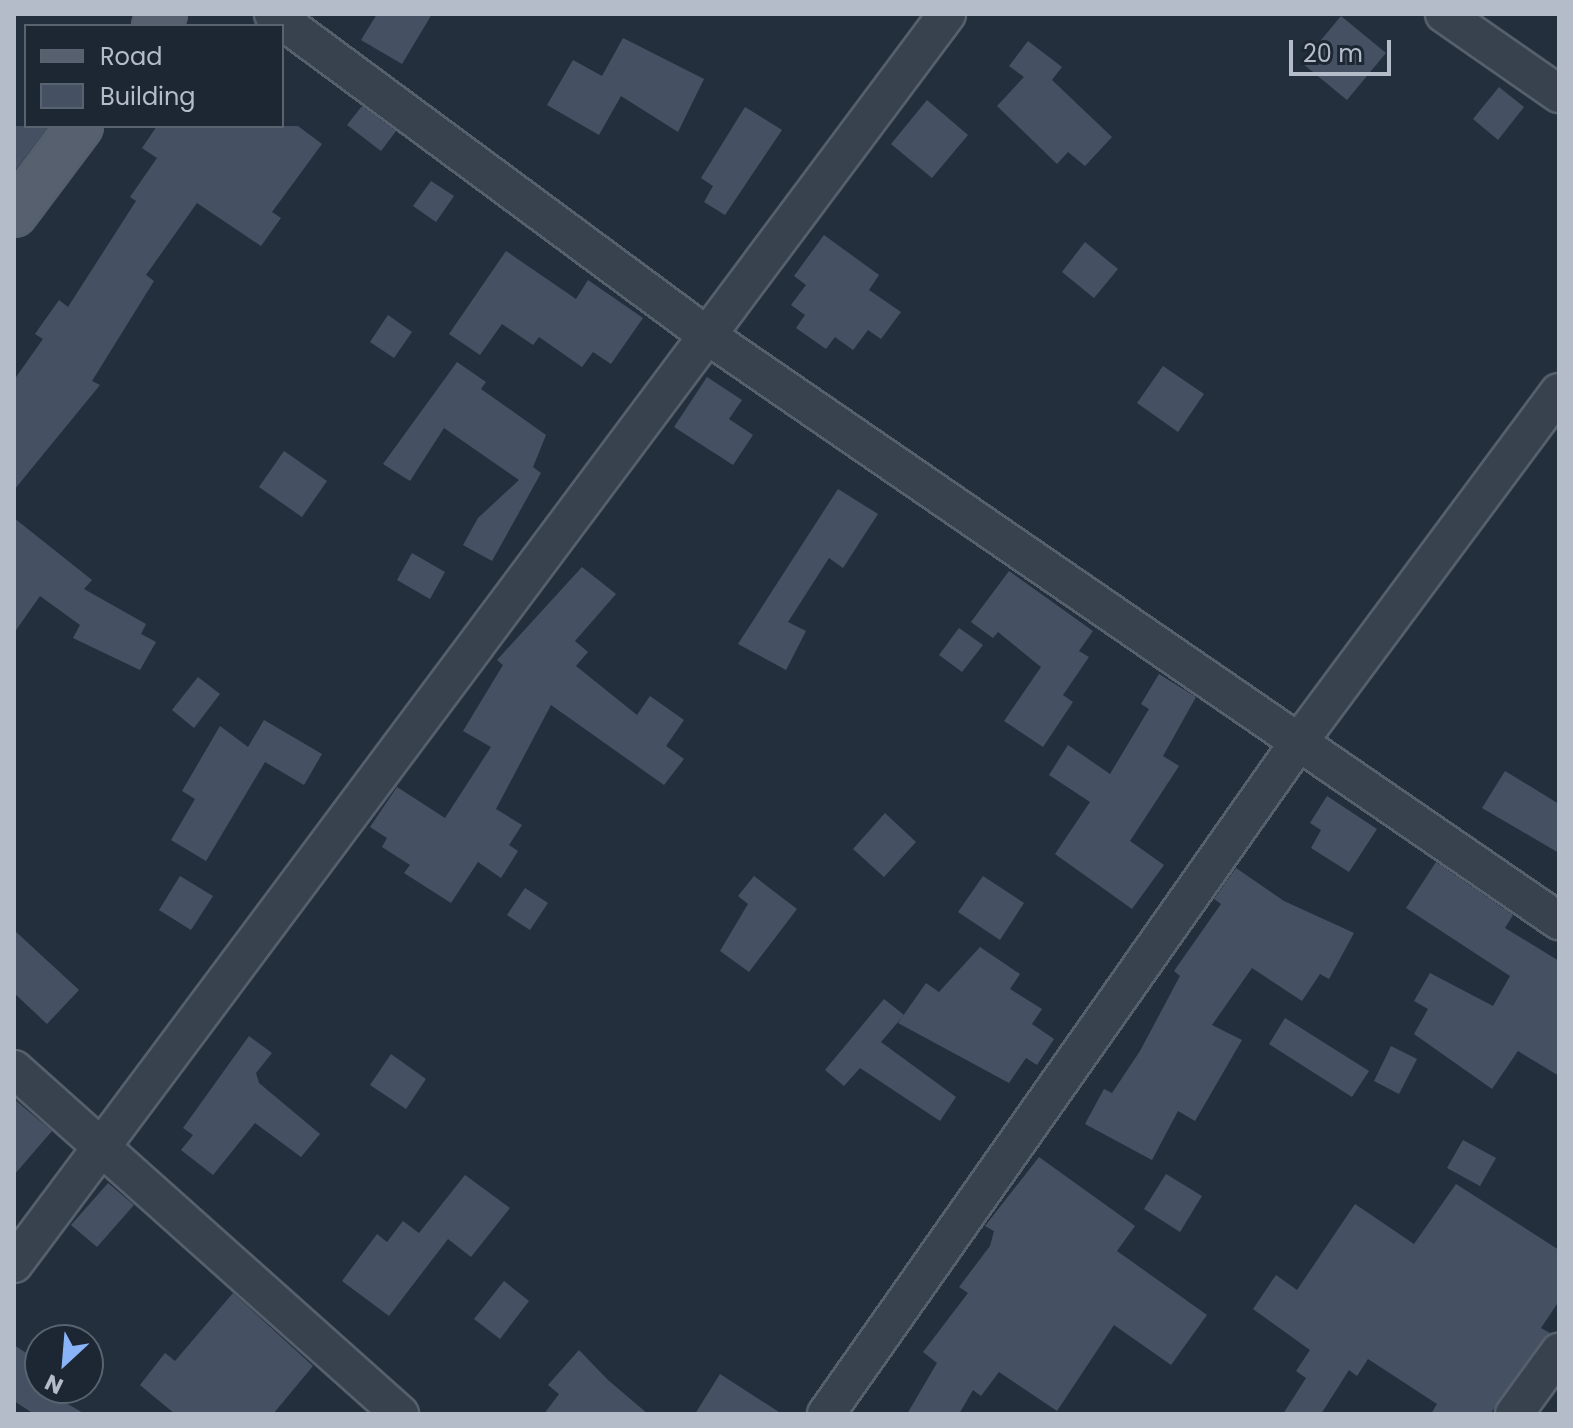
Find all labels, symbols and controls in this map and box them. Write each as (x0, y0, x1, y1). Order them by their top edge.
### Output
legend (24, 24, 284, 128)
scale bar (1293, 24, 1395, 74)
text: 20 m (1303, 37, 1363, 70)
text: Road (100, 40, 162, 73)
text: Building (100, 80, 196, 113)
north arrow (24, 1324, 104, 1404)
text: N (40, 1367, 68, 1402)

